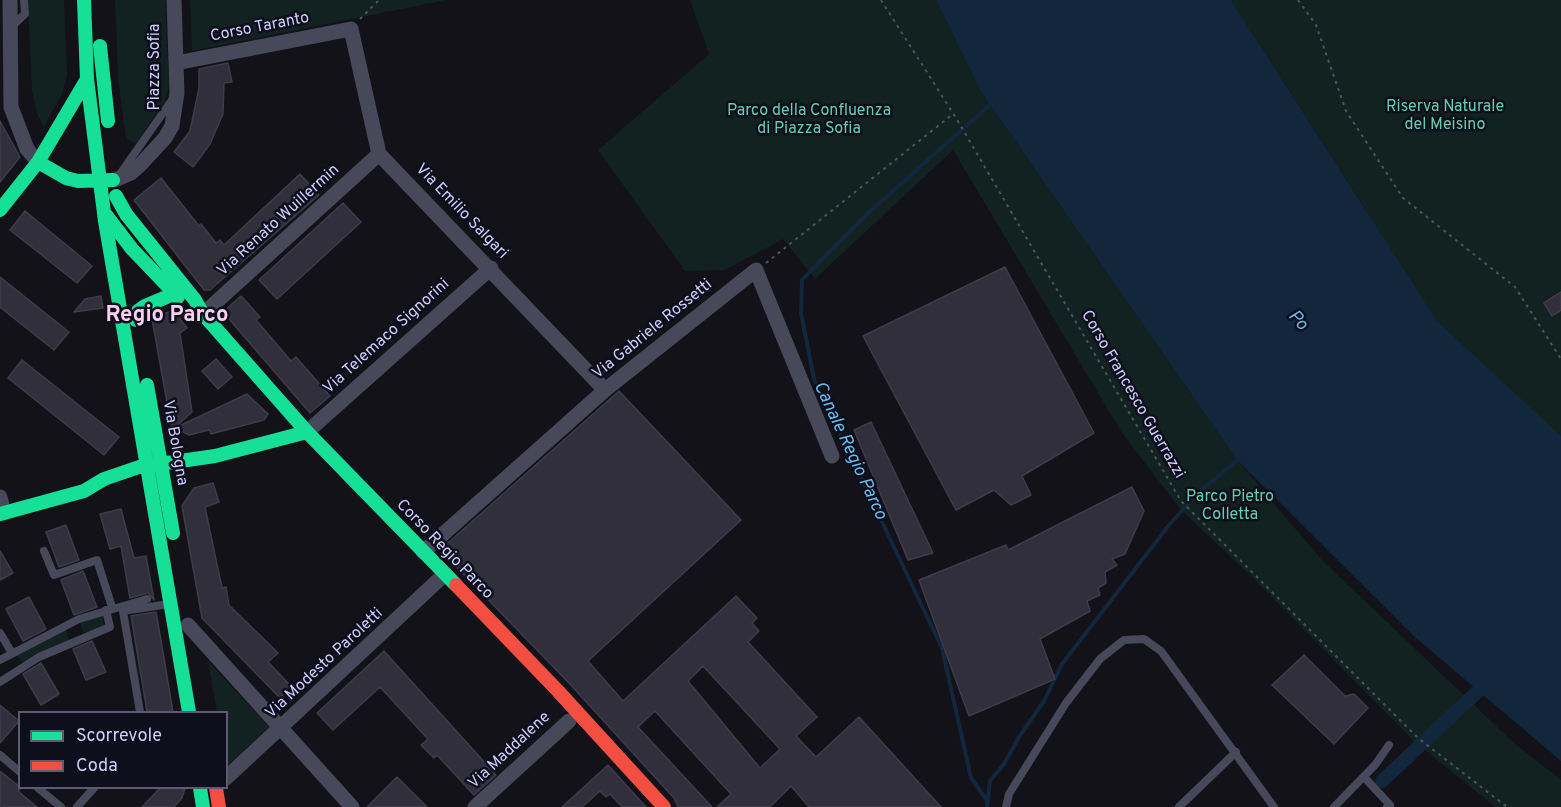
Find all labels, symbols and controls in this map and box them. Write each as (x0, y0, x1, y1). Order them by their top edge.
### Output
street label: Corso Taranto (209, 9, 311, 47)
street label: Piazza Sofia (146, 24, 166, 110)
park label: Riserva Naturale del Meisino (1386, 98, 1504, 136)
park label: Parco della Confluenza di Piazza Sofia (727, 102, 891, 140)
street label: Via Emilio Salgari (411, 160, 511, 264)
street label: Via Renato Wuillermin (214, 161, 344, 281)
street label: Via Telemaco Signorini (320, 275, 454, 399)
street label: Via Gabriele Rossetti (589, 276, 717, 384)
district label: Regio Parco (106, 304, 228, 330)
water label: Po (1282, 306, 1312, 336)
street label: Corso Francesco Guerrazzi (1076, 307, 1188, 483)
water label: Canale Regio Parco (808, 378, 890, 524)
street label: Via Bologna (157, 399, 191, 487)
park label: Parco Pietro Colletta (1186, 488, 1274, 526)
street label: Corso Regio Parco (391, 496, 497, 604)
street label: Via Modesto Paroletti (262, 605, 388, 723)
street label: Via Maddalene (465, 708, 555, 794)
legend (18, 711, 228, 789)
text: Scorrevole (76, 725, 162, 748)
text: Coda (76, 755, 118, 778)

